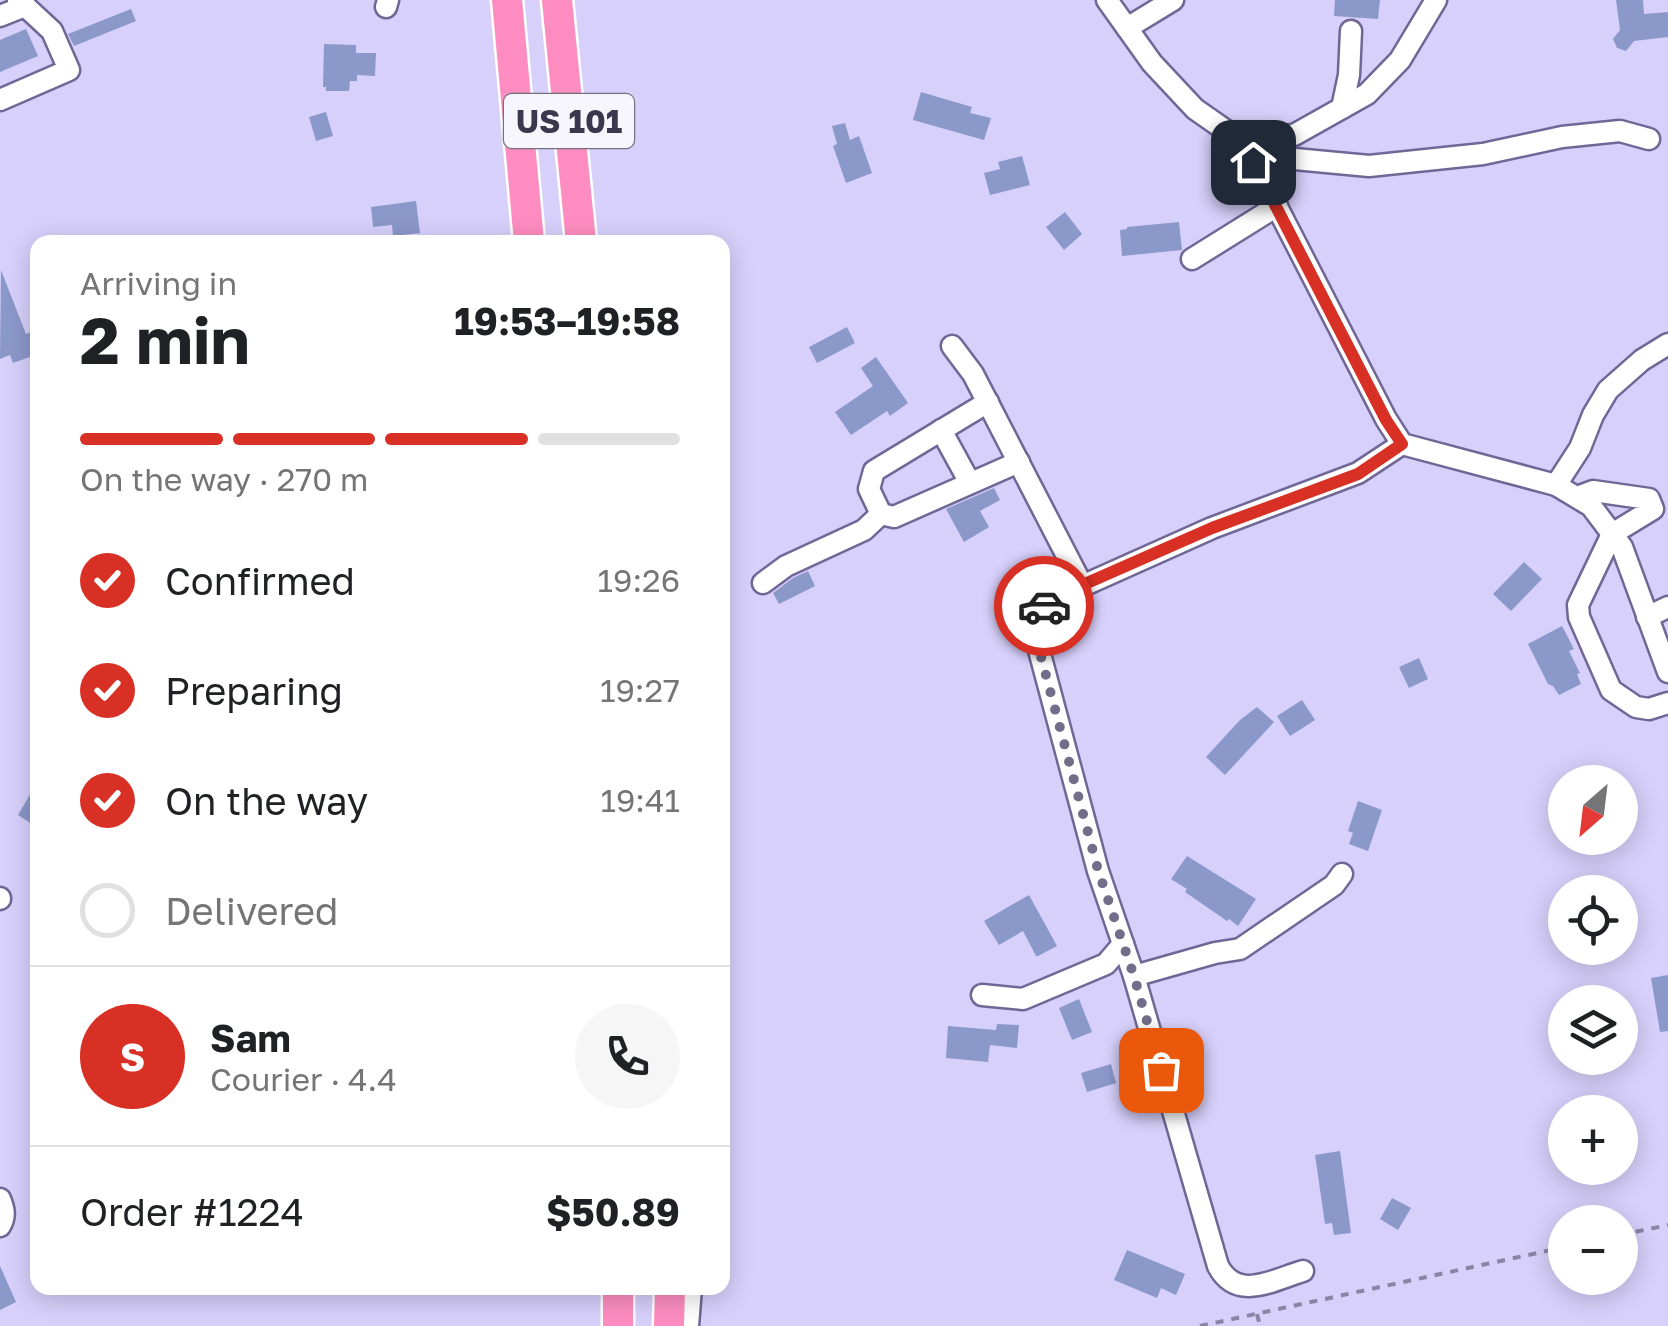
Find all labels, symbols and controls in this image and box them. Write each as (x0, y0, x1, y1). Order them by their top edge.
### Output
road number: US 101 (504, 94, 634, 148)
pin (1211, 120, 1296, 205)
icon: home (1226, 135, 1281, 190)
text: Arriving in (80, 264, 237, 302)
text: 19:53–19:58 (454, 298, 680, 343)
text: 2 min (80, 300, 250, 378)
text: On the way · 270 m (80, 460, 368, 498)
icon: check (80, 553, 135, 608)
courier (994, 556, 1094, 656)
text: Confirmed (165, 558, 355, 603)
text: 19:26 (598, 561, 680, 599)
icon: car (1017, 579, 1072, 634)
icon: check (80, 663, 135, 718)
text: Preparing (165, 668, 343, 713)
text: 19:27 (600, 671, 680, 709)
north arrow (1548, 765, 1638, 855)
map controls (1548, 765, 1638, 1295)
icon: check (80, 773, 135, 828)
text: On the way (165, 778, 368, 823)
text: 19:41 (600, 781, 680, 819)
button: locate (1548, 875, 1638, 965)
text: Delivered (165, 888, 338, 933)
button: layers (1548, 985, 1638, 1075)
button: phone (575, 1004, 680, 1109)
text: Sam (210, 1015, 291, 1060)
pin (1119, 1028, 1204, 1113)
text: S (120, 1034, 145, 1079)
icon: bag (1134, 1043, 1189, 1098)
text: Courier · 4.4 (210, 1060, 397, 1098)
button: + (1548, 1095, 1638, 1185)
text: Order #1224 (80, 1189, 304, 1234)
text: $50.89 (546, 1189, 680, 1234)
button: − (1548, 1205, 1638, 1295)

